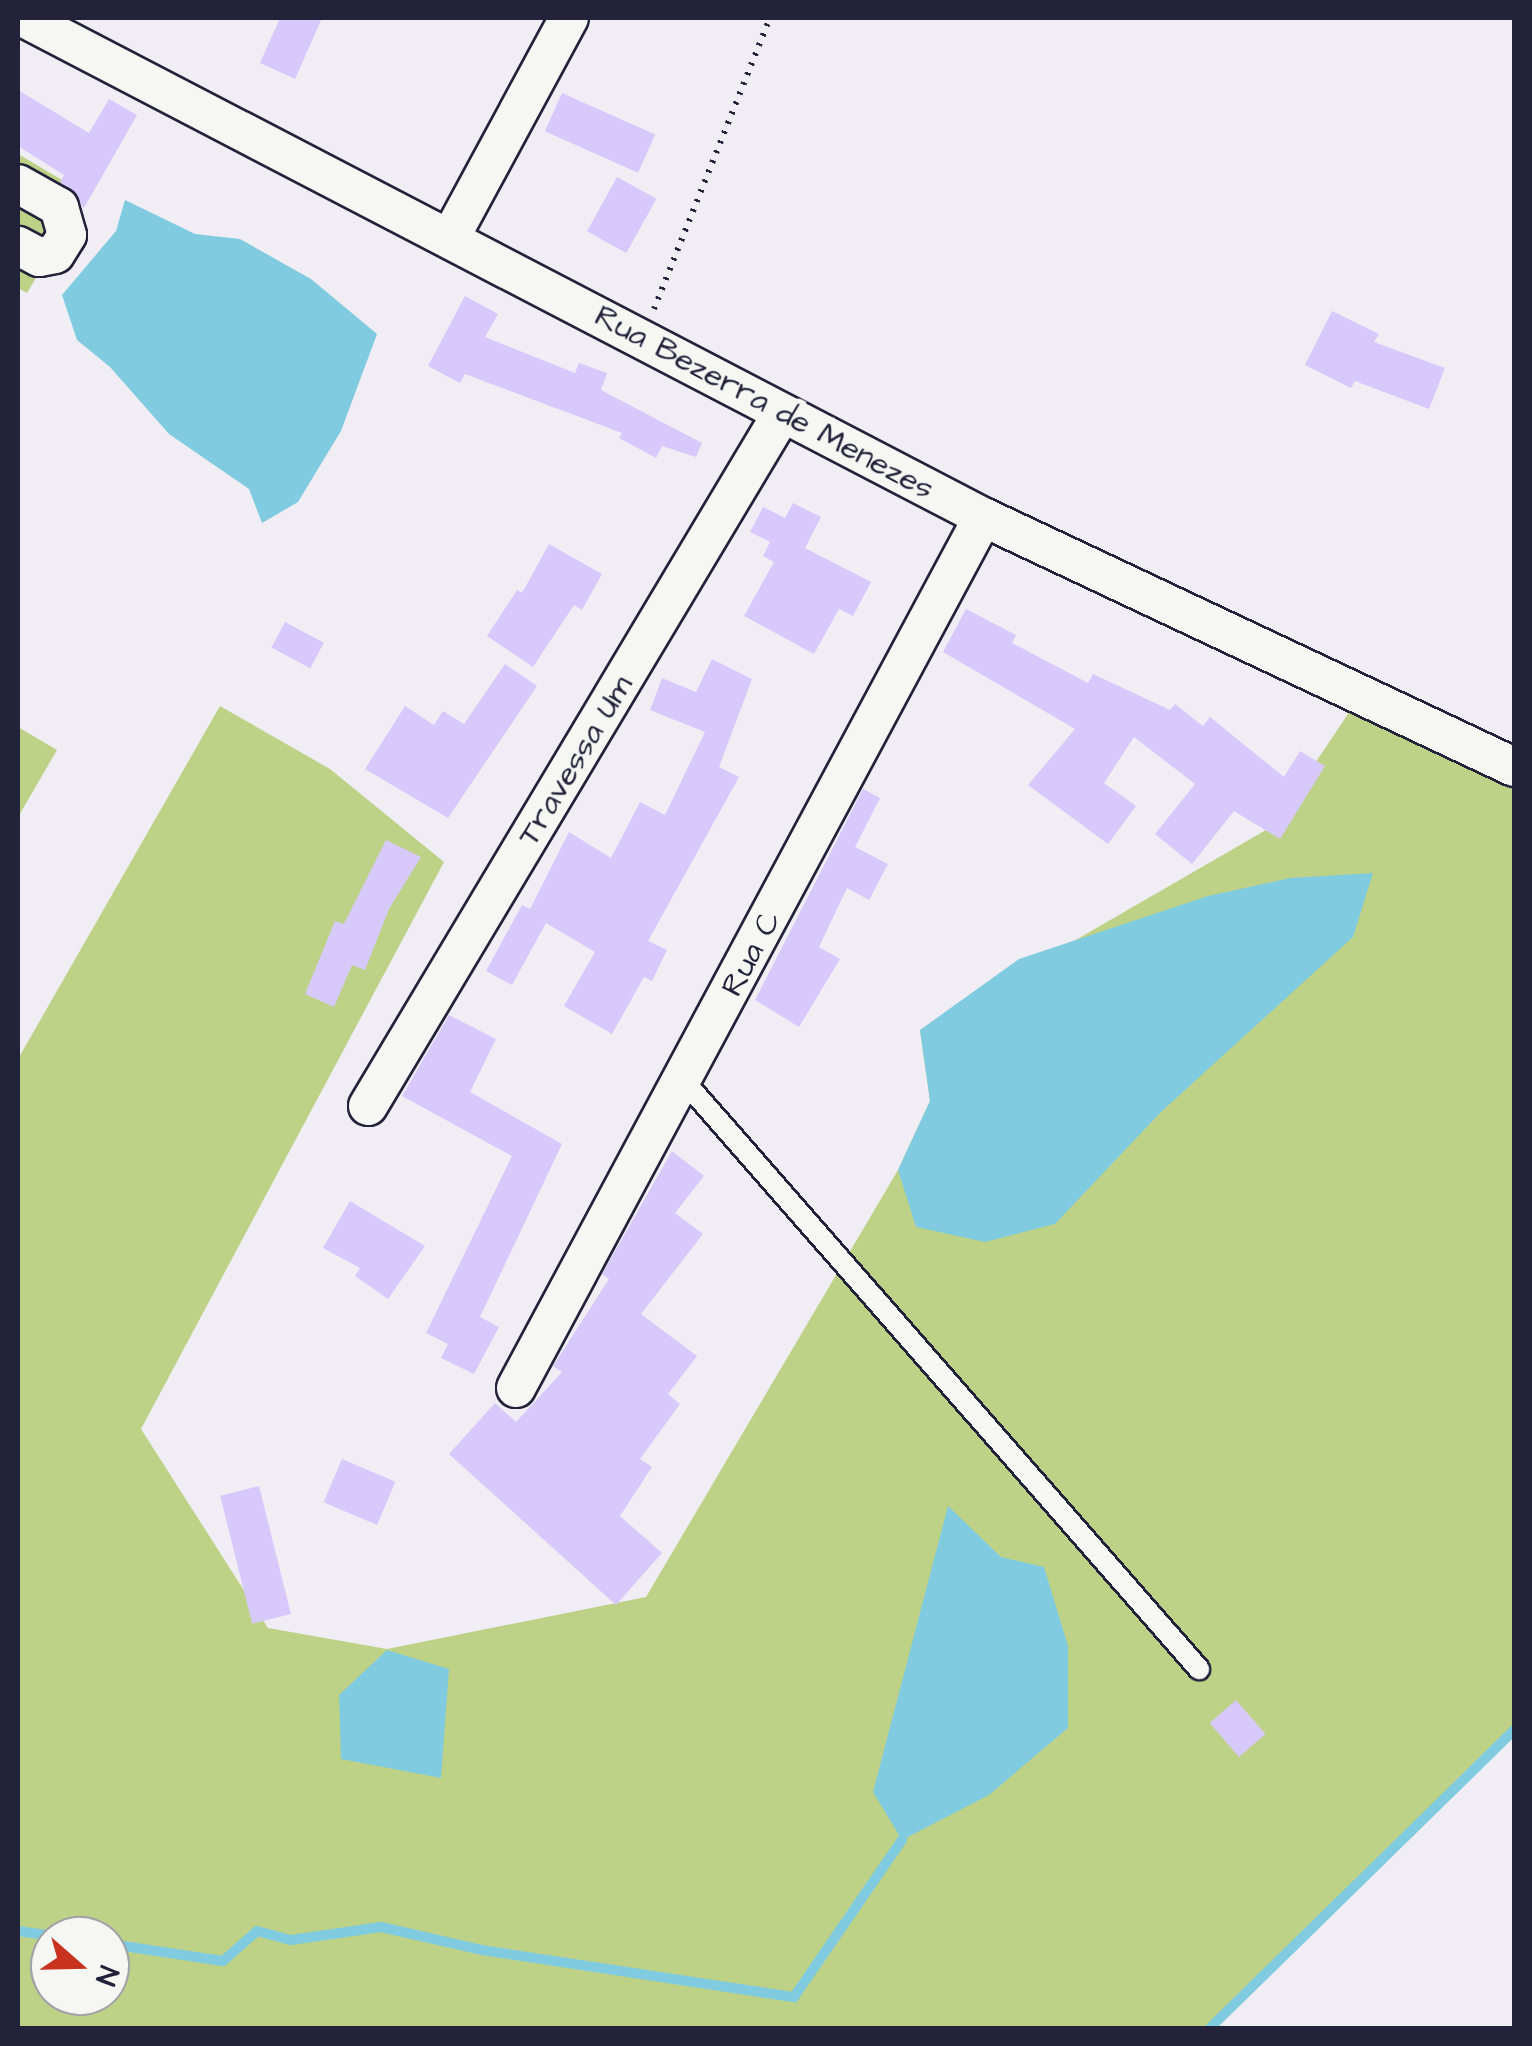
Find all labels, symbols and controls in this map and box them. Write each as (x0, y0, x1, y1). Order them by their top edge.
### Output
street label: Rua Bezerra de Menezes (588, 297, 940, 509)
street label: Travessa Um (510, 669, 642, 853)
street label: Rua C (714, 905, 790, 1003)
north arrow (30, 1916, 130, 2016)
text: N (85, 1961, 128, 1991)

